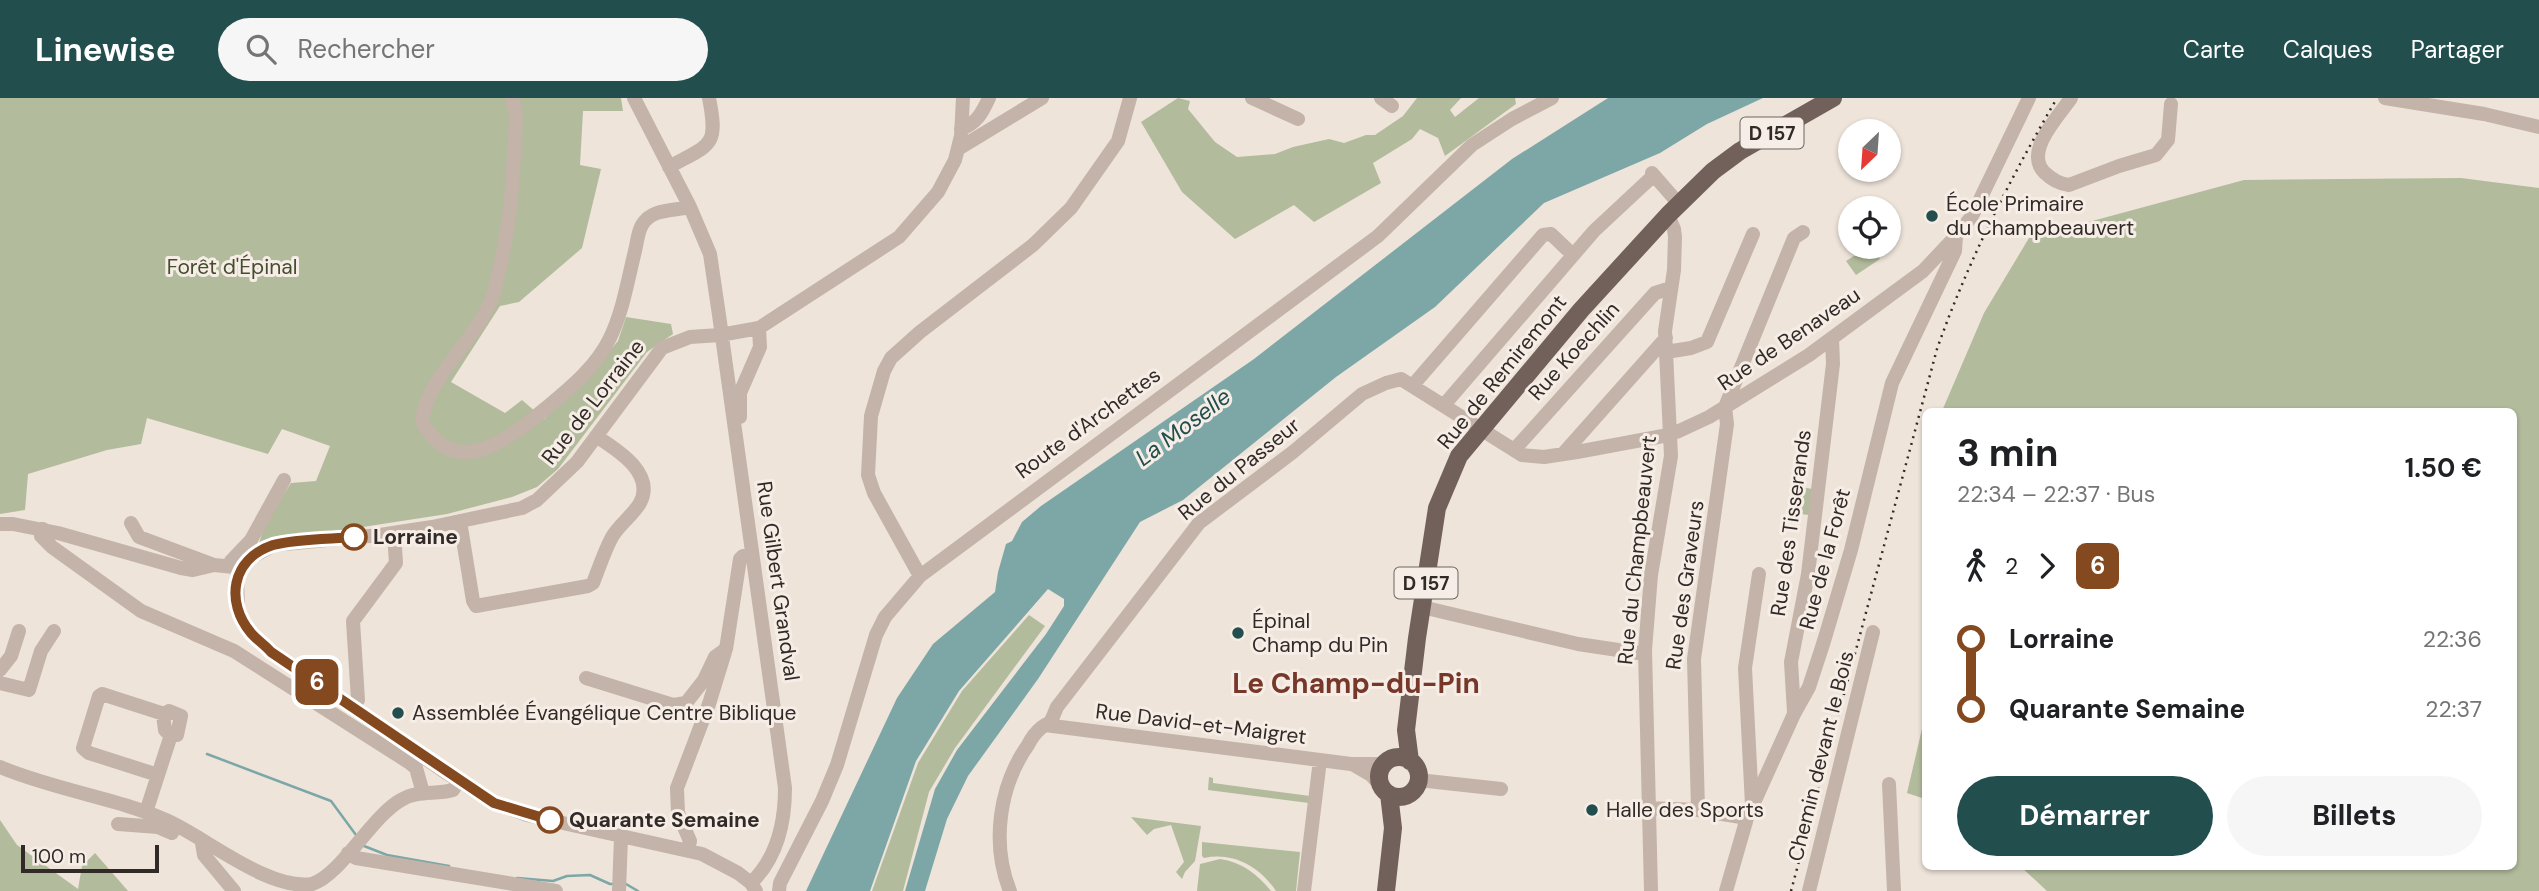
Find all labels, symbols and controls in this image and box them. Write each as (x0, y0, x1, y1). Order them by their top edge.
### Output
search box (218, 18, 708, 81)
text: Linewise (35, 28, 176, 71)
icon: search (242, 30, 280, 68)
text: Rechercher (298, 32, 435, 66)
text: Carte (2183, 34, 2245, 65)
text: Calques (2283, 34, 2373, 65)
text: Partager (2411, 34, 2504, 65)
road number: D 157 (1740, 118, 1803, 148)
north arrow (1838, 119, 1900, 182)
map controls (1838, 119, 1901, 259)
place label: École Primaire du Champbeauvert (1946, 190, 2134, 242)
button: locate (1838, 196, 1901, 259)
marker: École Primaire du Champbeauvert (1924, 208, 1940, 224)
park label: Forêt d'Épinal (167, 253, 297, 281)
street label: Rue de Benaveau (1712, 281, 1866, 397)
street label: Rue de Remiremont (1431, 289, 1573, 455)
street label: Rue Koechlin (1522, 296, 1626, 406)
street label: Rue de Lorraine (535, 334, 651, 470)
street label: Route d'Archettes (1010, 361, 1166, 485)
water label: La Moselle (1129, 381, 1237, 473)
street label: Rue du Passeur (1172, 411, 1306, 527)
street label: Rue des Tisserands (1764, 428, 1818, 618)
text: 3 min (1957, 428, 2058, 478)
street label: Rue du Champbeauvert (1611, 434, 1663, 666)
text: 1.50 € (2405, 451, 2482, 485)
street label: Rue Gilbert Grandval (750, 479, 806, 683)
text: 22:34 – 22:37 · Bus (1957, 479, 2155, 509)
street label: Rue de la Forêt (1793, 485, 1857, 633)
street label: Rue des Graveurs (1659, 498, 1711, 672)
place label: Lorraine (373, 523, 458, 551)
marker: Lorraine (341, 524, 367, 550)
icon: walk (1957, 547, 1995, 585)
icon: forward (2028, 547, 2066, 585)
text: 6 (2090, 550, 2105, 581)
text: 2 (2005, 551, 2018, 581)
road number: D 157 (1394, 568, 1458, 598)
place label: Épinal Champ du Pin (1252, 607, 1388, 659)
text: Lorraine (2009, 622, 2114, 656)
text: 22:36 (2423, 624, 2482, 654)
marker: Épinal Champ du Pin (1230, 625, 1246, 641)
street label: Chemin devant le Bois (1781, 648, 1861, 864)
line badge: 6 (294, 659, 340, 705)
district label: Le Champ-du-Pin (1232, 665, 1480, 702)
text: 6 (309, 666, 325, 697)
text: Quarante Semaine (2009, 692, 2245, 726)
text: 22:37 (2425, 694, 2482, 724)
street label: Rue David-et-Maigret (1094, 697, 1308, 751)
place label: Assemblée Évangélique Centre Biblique (412, 699, 796, 727)
marker: Assemblée Évangélique Centre Biblique (390, 705, 406, 721)
button: Démarrer (1957, 776, 2213, 856)
button: Billets (2227, 776, 2482, 856)
place label: Halle des Sports (1606, 796, 1764, 824)
marker: Halle des Sports (1584, 802, 1600, 818)
place label: Quarante Semaine (569, 806, 760, 834)
marker: Quarante Semaine (537, 807, 563, 833)
scale bar (21, 842, 159, 874)
text: 100 m (32, 844, 86, 869)

